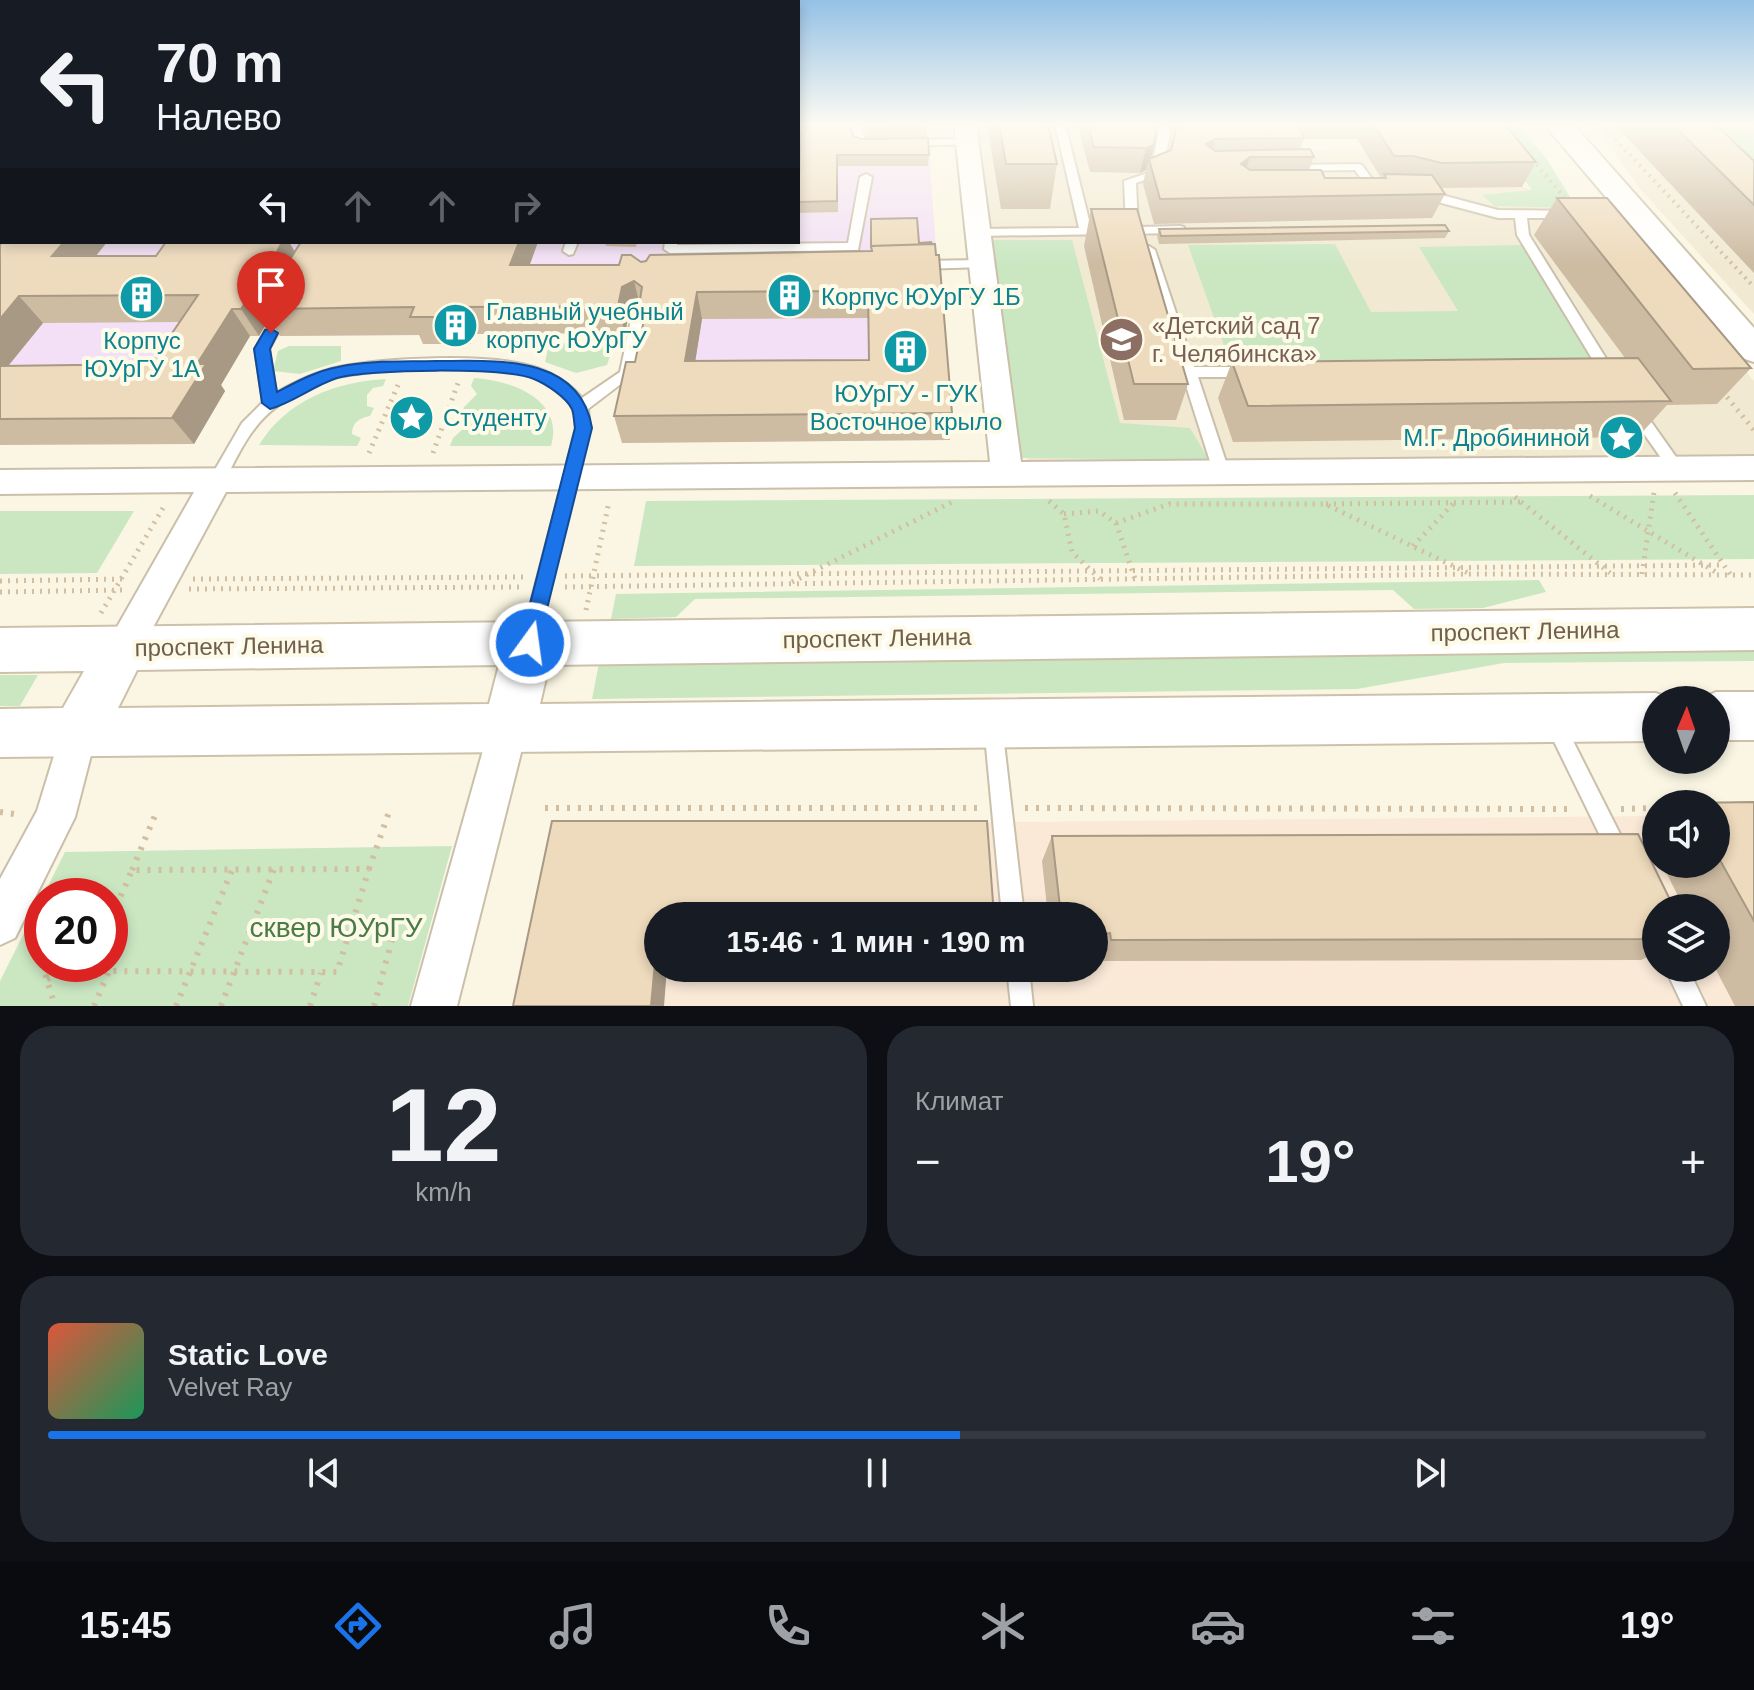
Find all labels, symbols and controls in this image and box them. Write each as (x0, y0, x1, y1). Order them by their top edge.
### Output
text: 70 m (156, 31, 284, 94)
icon: left (24, 32, 128, 136)
text: Налево (156, 97, 282, 138)
icon: left (252, 184, 296, 228)
icon: ahead (336, 184, 380, 228)
icon: ahead (420, 184, 464, 228)
icon: right (504, 184, 548, 228)
pin (237, 251, 305, 333)
icon: arrive (249, 263, 293, 307)
building icon: Корпус ЮУрГУ 1Б (766, 272, 814, 320)
building icon: Корпус ЮУрГУ 1А (118, 274, 166, 322)
place label: Корпус ЮУрГУ 1Б (821, 283, 1021, 310)
place label: Главный учебный корпус ЮУрГУ (486, 298, 684, 353)
building icon: Главный учебный корпус ЮУрГУ (431, 301, 479, 349)
place label: «Детский сад 7 г. Челябинска» (1152, 312, 1320, 367)
school or university icon: «Детский сад 7 г. Челябинска» (1097, 315, 1145, 363)
place label: Корпус ЮУрГУ 1А (84, 327, 200, 382)
building icon: ЮУрГУ - ГУК Восточное крыло (882, 327, 930, 375)
place label: ЮУрГУ - ГУК Восточное крыло (810, 380, 1002, 435)
place icon: Студенту (388, 393, 436, 441)
place label: Студенту (443, 404, 547, 431)
place icon: М.Г. Дробининой (1597, 413, 1645, 461)
place label: М.Г. Дробининой (1403, 424, 1590, 451)
position arrow (488, 601, 572, 685)
street label: проспект Ленина (1430, 616, 1620, 646)
street label: проспект Ленина (782, 623, 972, 653)
street label: проспект Ленина (134, 631, 324, 661)
north arrow (1642, 686, 1730, 774)
map controls (1642, 686, 1730, 982)
button: sound (1642, 790, 1730, 878)
speed limit sign: 20 (24, 878, 128, 982)
button: layers (1642, 894, 1730, 982)
park label: сквер ЮУрГУ (249, 912, 423, 943)
text: 15:46 · 1 мин · 190 m (727, 925, 1025, 958)
text: 12 (386, 1067, 501, 1183)
text: Климат (915, 1086, 1004, 1116)
text: 19° (1265, 1128, 1356, 1195)
text: − (915, 1137, 941, 1186)
text: + (1680, 1137, 1706, 1186)
text: km/h (415, 1177, 472, 1207)
text: Static Love (168, 1338, 328, 1371)
text: Velvet Ray (168, 1372, 292, 1402)
icon: previous (302, 1451, 346, 1495)
icon: pause (855, 1451, 899, 1495)
icon: next (1408, 1451, 1452, 1495)
icon: directions (330, 1598, 386, 1654)
icon: music (545, 1598, 601, 1654)
icon: phone (760, 1598, 816, 1654)
icon: climate (975, 1598, 1031, 1654)
icon: car (1190, 1598, 1246, 1654)
icon: filters (1405, 1598, 1461, 1654)
text: 15:45 (79, 1605, 172, 1646)
text: 19° (1620, 1605, 1674, 1646)

